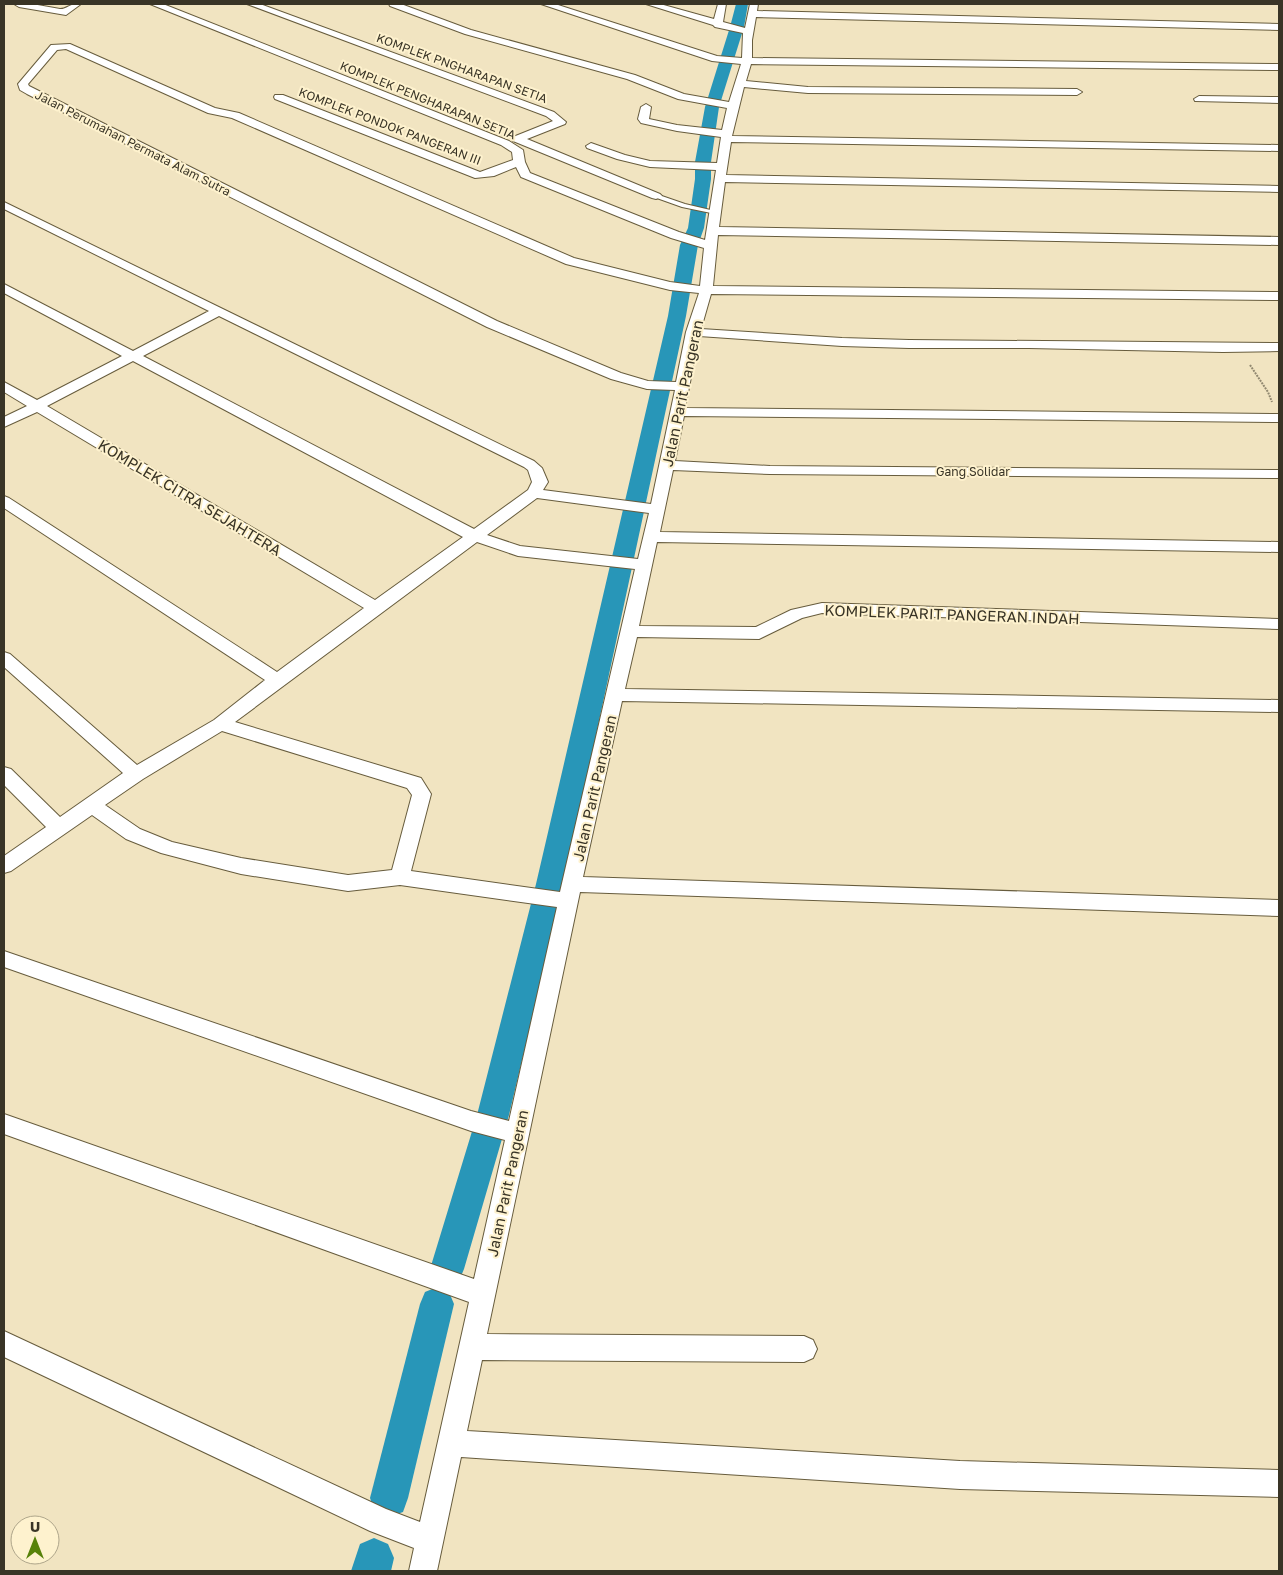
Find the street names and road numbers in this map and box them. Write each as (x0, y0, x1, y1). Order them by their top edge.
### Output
street label: KOMPLEK PNGHARAPAN SETIA (374, 30, 550, 106)
street label: KOMPLEK PENGHARAPAN SETIA (338, 58, 518, 142)
street label: KOMPLEK PONDOK PANGERAN III (297, 84, 483, 168)
street label: Jalan Perumahan Permata Alam Sutra (33, 87, 233, 199)
street label: Jalan Parit Pangeran (658, 318, 706, 468)
street label: KOMPLEK CITRA SEJAHTERA (95, 435, 285, 559)
street label: Gang Solidar (936, 464, 1010, 479)
street label: KOMPLEK PARIT PANGERAN INDAH (824, 601, 1080, 627)
street label: Jalan Parit Pangeran (568, 713, 620, 863)
street label: Jalan Parit Pangeran (483, 1108, 531, 1258)

